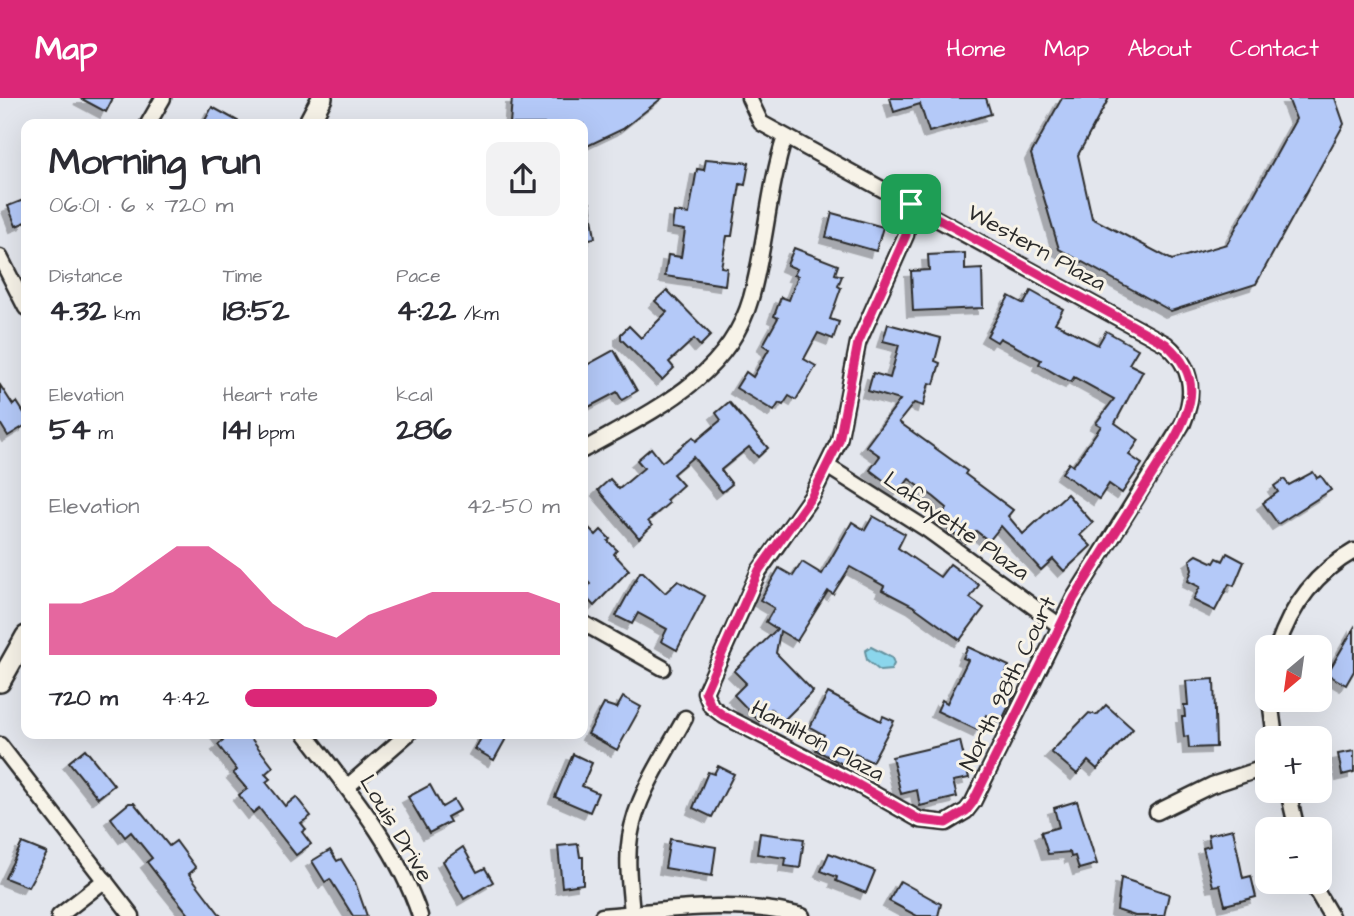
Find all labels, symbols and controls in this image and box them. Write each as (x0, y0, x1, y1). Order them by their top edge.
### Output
text: Map (35, 26, 97, 72)
text: Home (946, 32, 1006, 66)
text: Map (1044, 32, 1089, 66)
text: About (1127, 32, 1192, 66)
text: Contact (1230, 32, 1319, 66)
text: Morning run (49, 137, 261, 189)
button: share (486, 142, 560, 216)
pin (881, 174, 941, 234)
icon: arrive (892, 185, 930, 223)
text: 06:01 · 6 × 720 m (49, 189, 233, 221)
street label: Western Plaza (961, 197, 1112, 299)
text: Distance (49, 263, 123, 290)
text: Time (223, 263, 262, 290)
text: Pace (396, 263, 440, 290)
text: 4.32 (49, 290, 106, 332)
text: 18:52 (223, 290, 289, 332)
text: 4:22 (396, 290, 456, 332)
text: km (106, 301, 140, 328)
text: /km (456, 301, 499, 328)
text: Elevation (49, 382, 124, 409)
text: Heart rate (223, 382, 318, 409)
text: kcal (396, 382, 433, 409)
text: 54 (49, 409, 91, 451)
text: 141 (223, 409, 251, 451)
text: 286 (396, 409, 452, 451)
text: m (91, 420, 113, 447)
text: bpm (251, 420, 294, 447)
street label: Lafayette Plaza (876, 464, 1036, 589)
text: Elevation (49, 490, 140, 522)
text: 42–50 m (466, 490, 560, 522)
street label: North 98th Court (952, 590, 1064, 776)
north arrow (1255, 635, 1332, 712)
map controls (1255, 635, 1332, 894)
text: 720 m (49, 682, 118, 714)
text: 4:42 (161, 682, 209, 714)
street label: Hamilton Plaza (745, 692, 890, 790)
button: + (1255, 726, 1332, 803)
street label: Louis Drive (351, 769, 441, 888)
button: − (1255, 817, 1332, 894)

